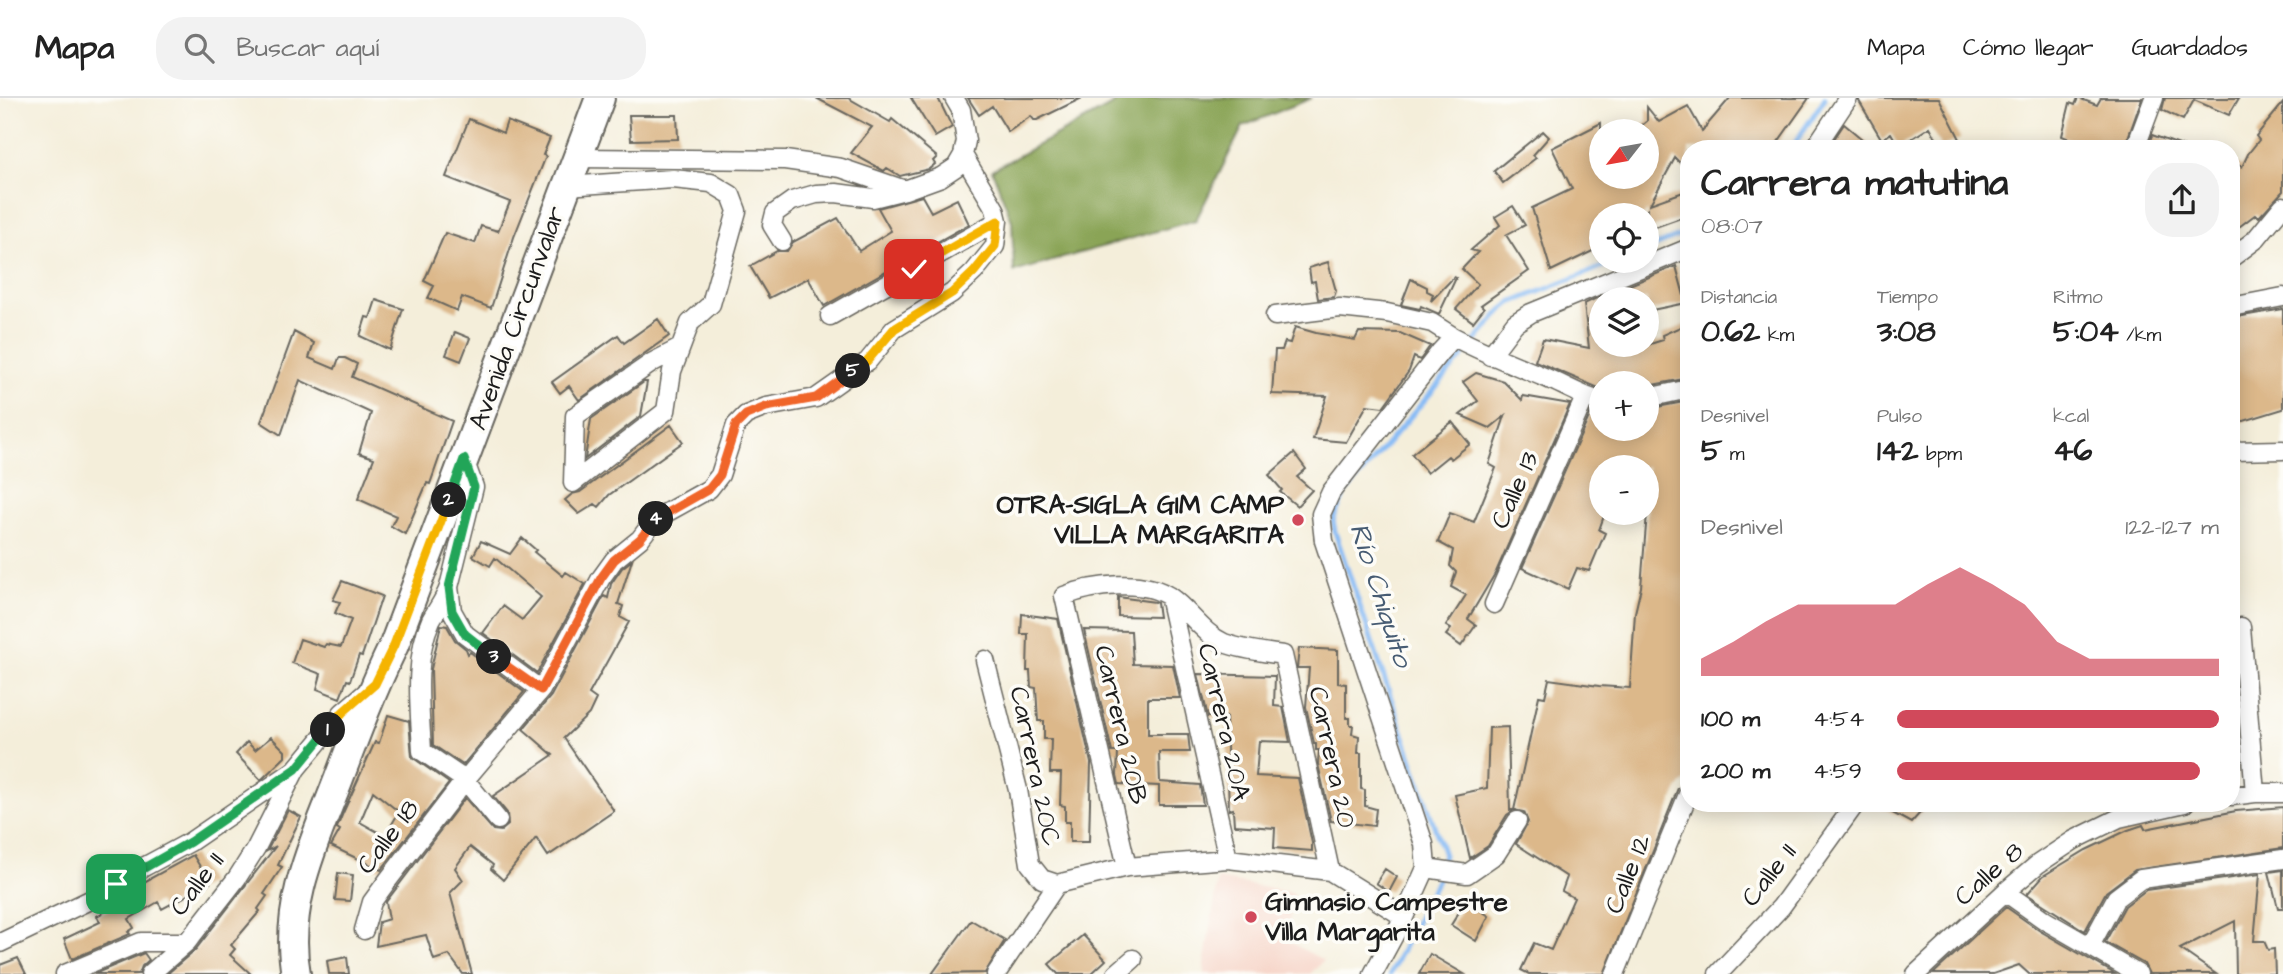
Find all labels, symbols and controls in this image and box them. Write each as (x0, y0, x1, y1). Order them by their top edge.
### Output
search box (156, 17, 646, 80)
text: Mapa (35, 25, 114, 71)
icon: search (180, 29, 218, 67)
text: Buscar aquí (236, 30, 379, 66)
text: Mapa (1867, 31, 1925, 65)
text: Cómo llegar (1963, 31, 2093, 65)
text: Guardados (2131, 31, 2248, 65)
north arrow (1589, 119, 1659, 189)
map controls (1589, 119, 1659, 525)
text: Carrera matutina (1701, 158, 2008, 210)
button: share (2145, 163, 2219, 237)
street label: Avenida Circunvalar (460, 201, 574, 435)
button: locate (1589, 203, 1659, 273)
text: 08:07 (1701, 210, 1763, 242)
pin (884, 239, 944, 299)
icon: check (895, 250, 933, 288)
text: Distancia (1701, 284, 1777, 311)
text: Tiempo (1877, 284, 1938, 311)
text: Ritmo (2053, 284, 2103, 311)
button: layers (1589, 287, 1659, 357)
text: 0.62 (1701, 311, 1760, 353)
text: 3:08 (1877, 311, 1936, 353)
text: 5:04 (2053, 311, 2119, 353)
text: km (1760, 322, 1794, 349)
text: /km (2119, 322, 2161, 349)
pin: 5 (836, 354, 870, 388)
text: 5 (846, 357, 859, 384)
button: + (1589, 371, 1659, 441)
text: Desnivel (1701, 403, 1769, 430)
text: Pulso (1877, 403, 1922, 430)
text: kcal (2053, 403, 2089, 430)
text: 5 (1701, 430, 1722, 472)
text: 142 (1877, 430, 1918, 472)
text: 46 (2053, 430, 2092, 472)
text: m (1722, 441, 1745, 468)
text: bpm (1918, 441, 1962, 468)
street label: Calle 13 (1482, 446, 1548, 534)
button: − (1589, 455, 1659, 525)
pin: 2 (432, 482, 466, 518)
text: 2 (443, 486, 454, 513)
place label: OTRA-SIGLA GIM CAMP VILLA MARGARITA (996, 487, 1284, 553)
pin: 4 (638, 502, 674, 536)
text: 4 (649, 505, 662, 532)
text: Desnivel (1701, 511, 1783, 543)
text: 122–127 m (2125, 511, 2219, 543)
marker: OTRA-SIGLA GIM CAMP VILLA MARGARITA (1290, 512, 1306, 528)
water label: Río Chiquito (1339, 518, 1423, 674)
pin: 3 (476, 640, 512, 674)
street label: Carrera 20A (1188, 640, 1260, 804)
street label: Carrera 20B (1085, 642, 1157, 808)
text: 3 (489, 643, 498, 670)
street label: Carrera 20C (1001, 683, 1069, 849)
street label: Carrera 20 (1299, 683, 1365, 831)
text: 100 m (1701, 703, 1760, 735)
text: 4:54 (1813, 703, 1864, 735)
pin: 1 (310, 712, 346, 748)
text: 1 (326, 716, 329, 743)
text: 200 m (1701, 755, 1770, 787)
text: 4:59 (1813, 755, 1862, 787)
street label: Calle 18 (348, 792, 428, 882)
street label: Calle 12 (1596, 829, 1660, 919)
street label: Calle 8 (1947, 834, 2032, 914)
street label: Calle 11 (1733, 836, 1805, 914)
street label: Calle 11 (161, 845, 233, 923)
pin (86, 854, 146, 914)
icon: arrive (97, 865, 135, 903)
place label: Gimnasio Campestre Villa Margarita (1264, 884, 1508, 953)
marker: Gimnasio Campestre Villa Margarita (1243, 909, 1259, 925)

